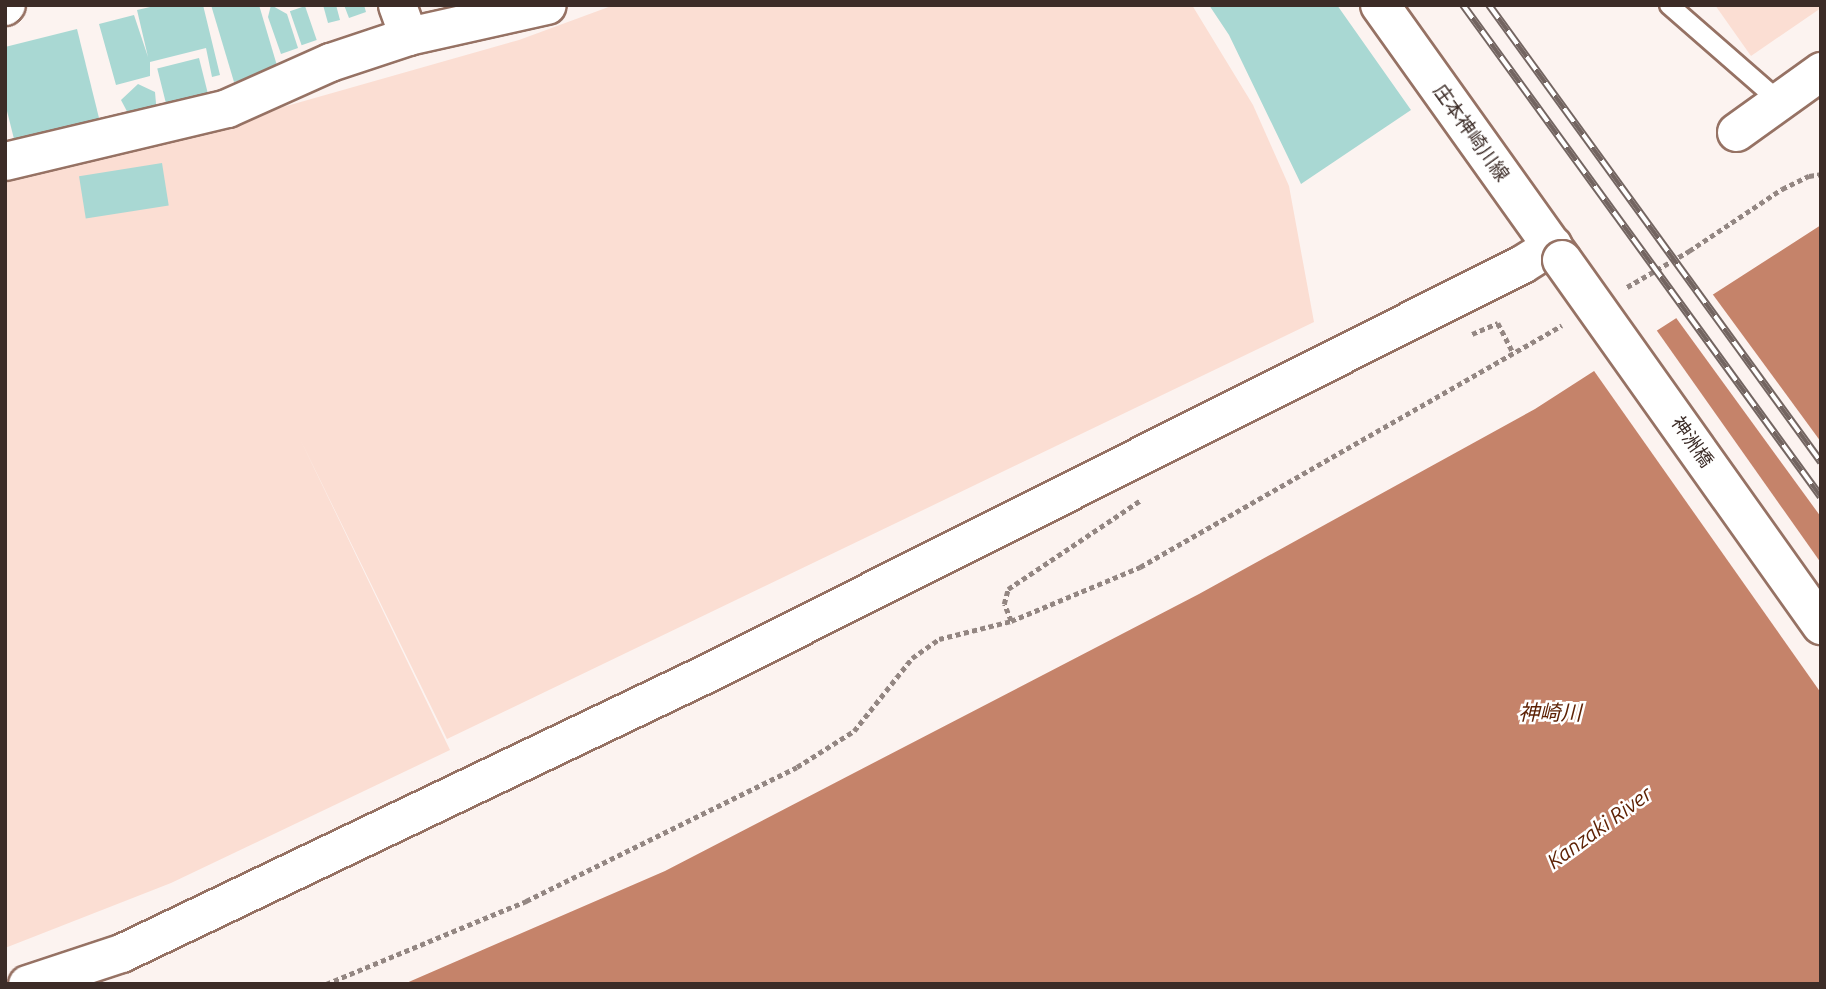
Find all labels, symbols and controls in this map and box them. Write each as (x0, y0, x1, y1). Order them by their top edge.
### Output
street label: 庄本神崎川線 (1428, 80, 1514, 186)
street label: 神洲橋 (1666, 412, 1718, 472)
water label: 神崎川 (1519, 699, 1581, 725)
water label: Kanzaki River (1542, 780, 1656, 874)

